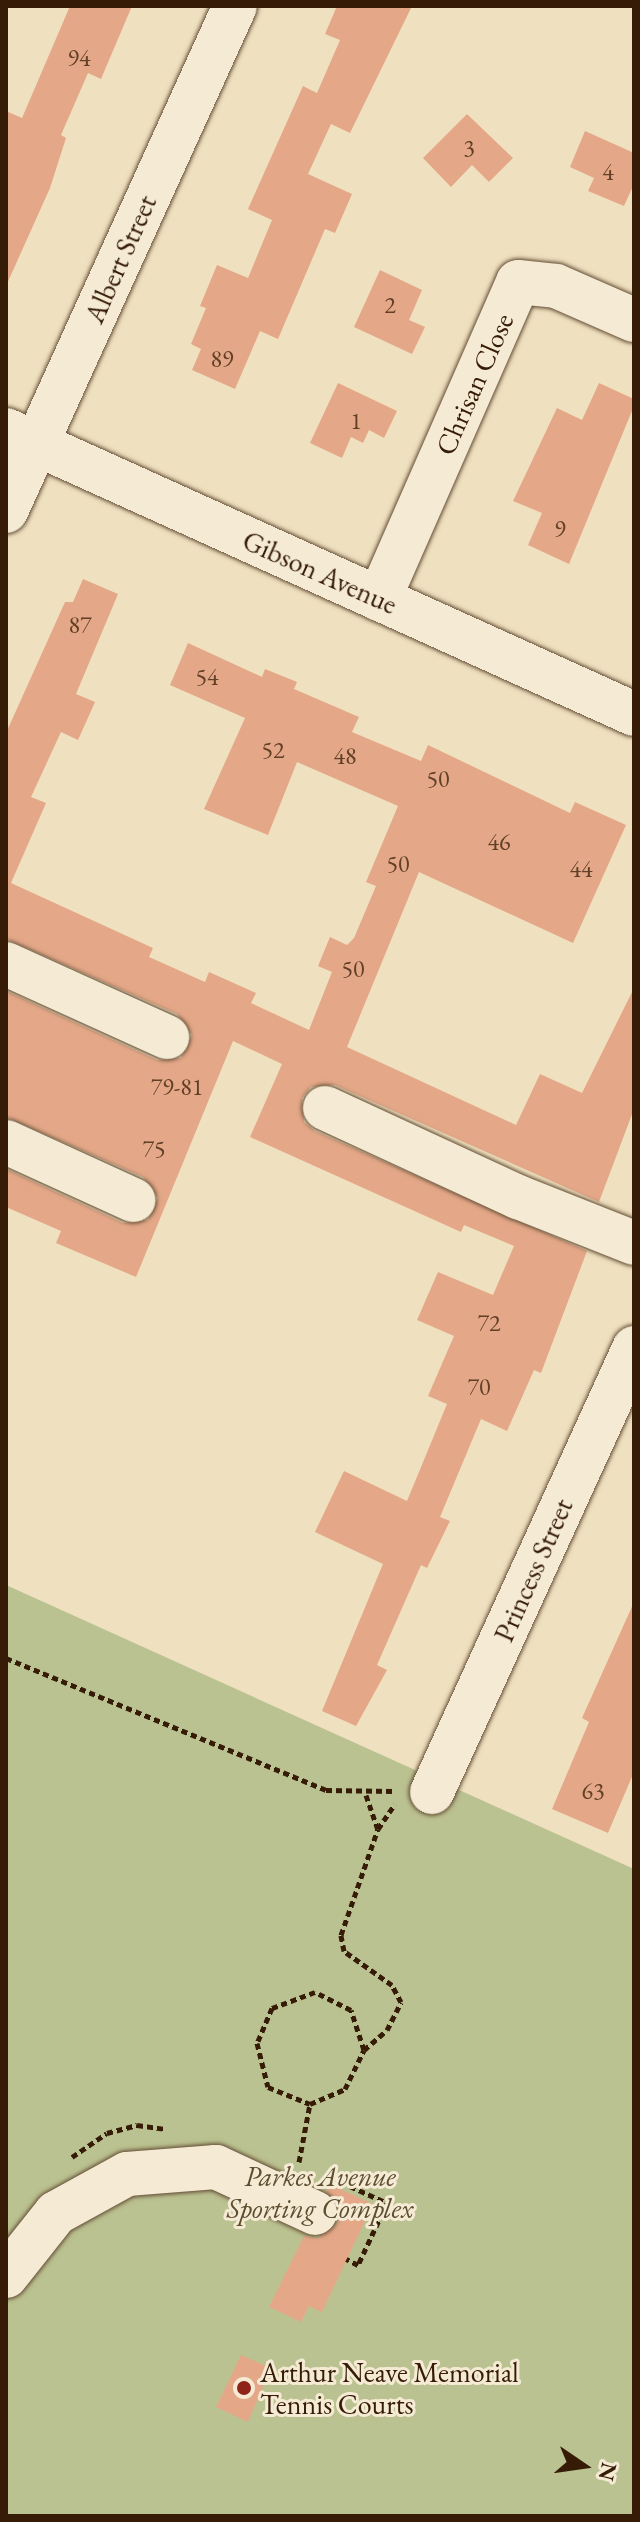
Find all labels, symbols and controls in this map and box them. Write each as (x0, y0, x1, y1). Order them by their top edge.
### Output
house number: 94 (67, 44, 91, 72)
house number: 3 (463, 134, 475, 162)
house number: 4 (602, 158, 614, 186)
street label: Albert Street (77, 190, 163, 328)
house number: 2 (384, 291, 396, 319)
street label: Chrisan Close (428, 308, 520, 460)
house number: 89 (210, 345, 234, 373)
house number: 1 (350, 407, 362, 435)
house number: 9 (554, 515, 566, 543)
street label: Gibson Avenue (238, 523, 402, 621)
house number: 87 (68, 611, 92, 639)
house number: 54 (195, 663, 219, 691)
house number: 52 (261, 736, 285, 764)
house number: 48 (333, 742, 357, 770)
house number: 50 (426, 765, 450, 793)
house number: 46 (487, 828, 511, 856)
house number: 50 (386, 850, 410, 878)
house number: 44 (569, 855, 593, 883)
house number: 50 (341, 955, 365, 983)
house number: 79-81 (151, 1073, 203, 1101)
house number: 75 (142, 1135, 166, 1163)
house number: 72 (477, 1309, 501, 1337)
house number: 70 (467, 1373, 491, 1401)
street label: Princess Street (486, 1493, 580, 1647)
house number: 63 (581, 1777, 605, 1805)
park label: Parkes Avenue Sporting Complex (227, 2159, 413, 2225)
place label: Arthur Neave Memorial Tennis Courts (260, 2355, 519, 2421)
marker: Arthur Neave Memorial Tennis Courts (235, 2379, 253, 2397)
north arrow (544, 2426, 624, 2506)
text: N (592, 2460, 624, 2483)

